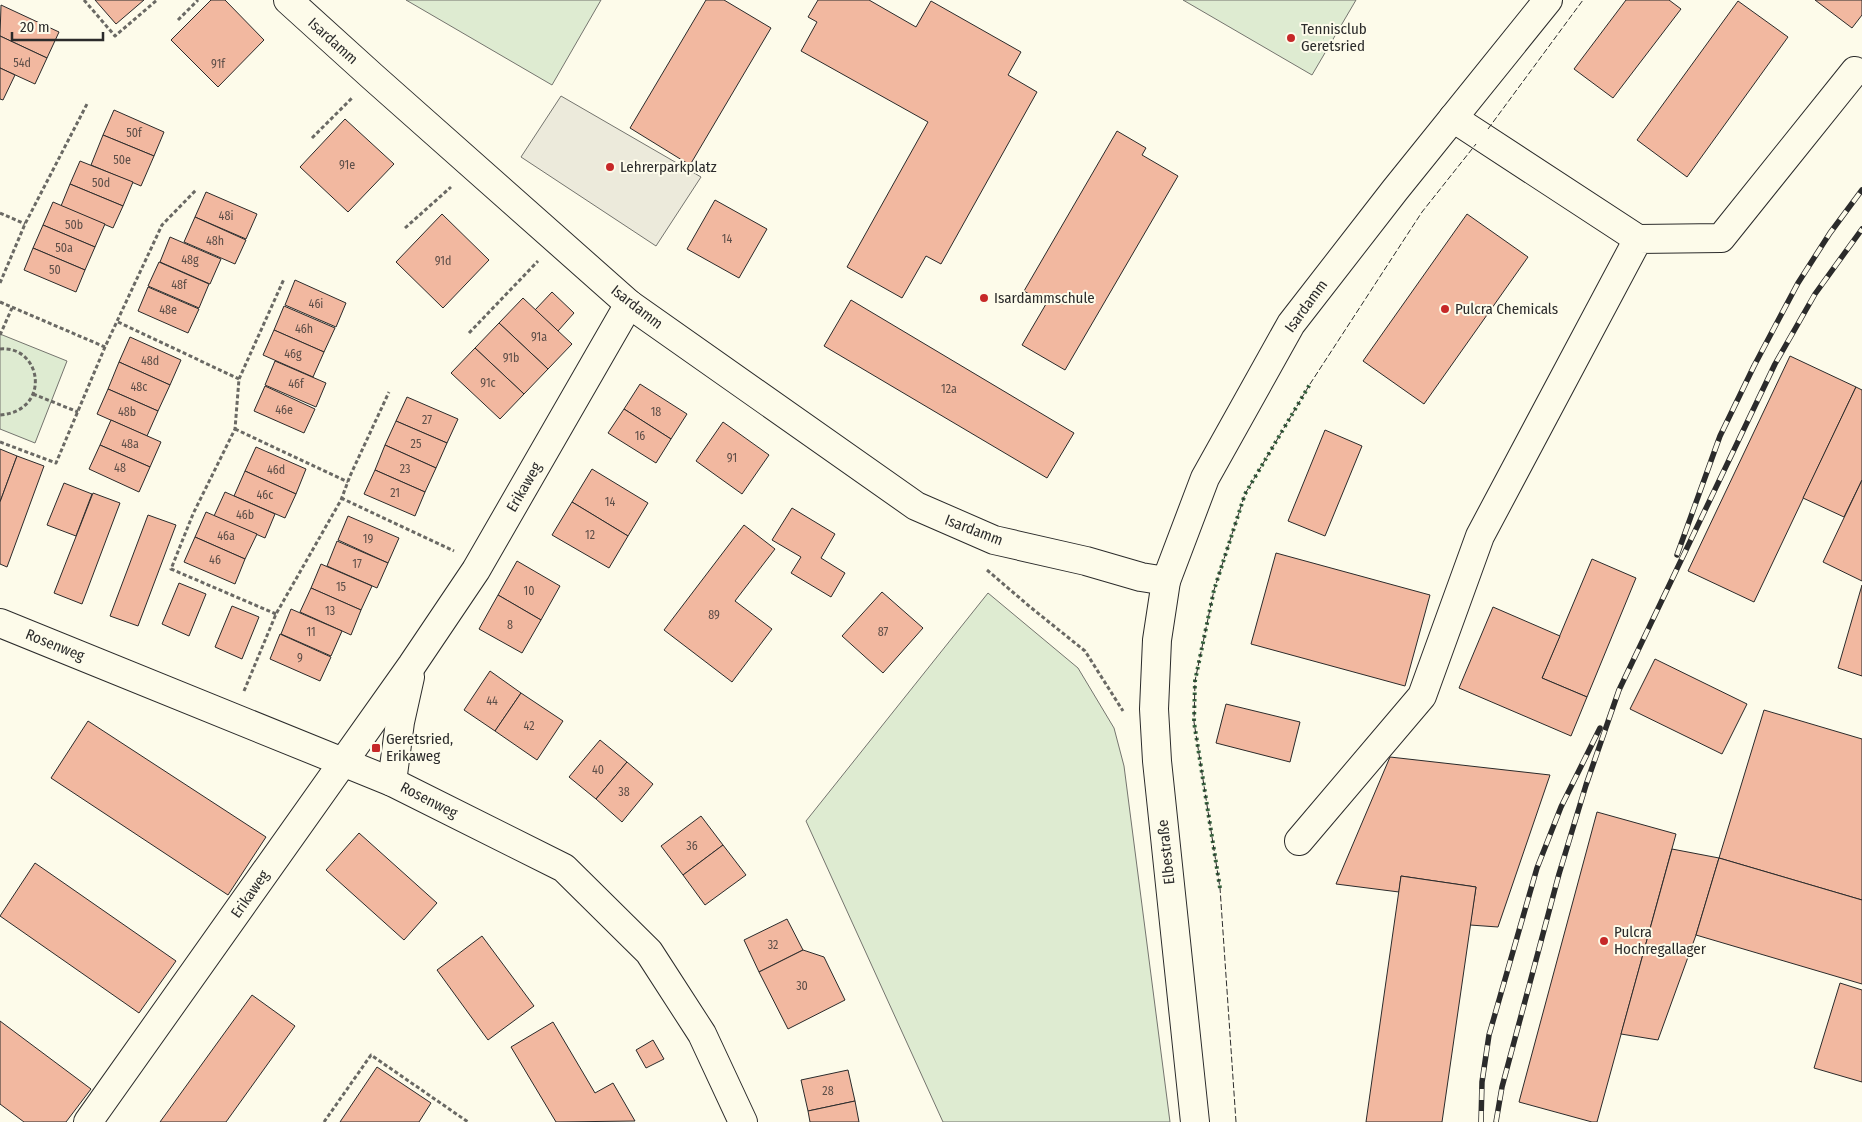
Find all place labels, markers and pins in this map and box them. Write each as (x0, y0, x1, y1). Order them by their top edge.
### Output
place label: Tennisclub Geretsried (1301, 20, 1367, 55)
marker: Tennisclub Geretsried (1285, 32, 1297, 44)
place label: Lehrerparkplatz (620, 158, 717, 176)
marker: Lehrerparkplatz (604, 161, 616, 173)
place label: Isardammschule (994, 289, 1095, 307)
marker: Isardammschule (978, 292, 990, 304)
place label: Pulcra Chemicals (1455, 300, 1558, 318)
marker: Pulcra Chemicals (1439, 303, 1451, 315)
place label: Geretsried, Erikaweg (386, 730, 453, 765)
marker: Geretsried, Erikaweg (370, 742, 382, 754)
place label: Pulcra Hochregallager (1614, 923, 1707, 958)
marker: Pulcra Hochregallager (1598, 935, 1610, 947)

